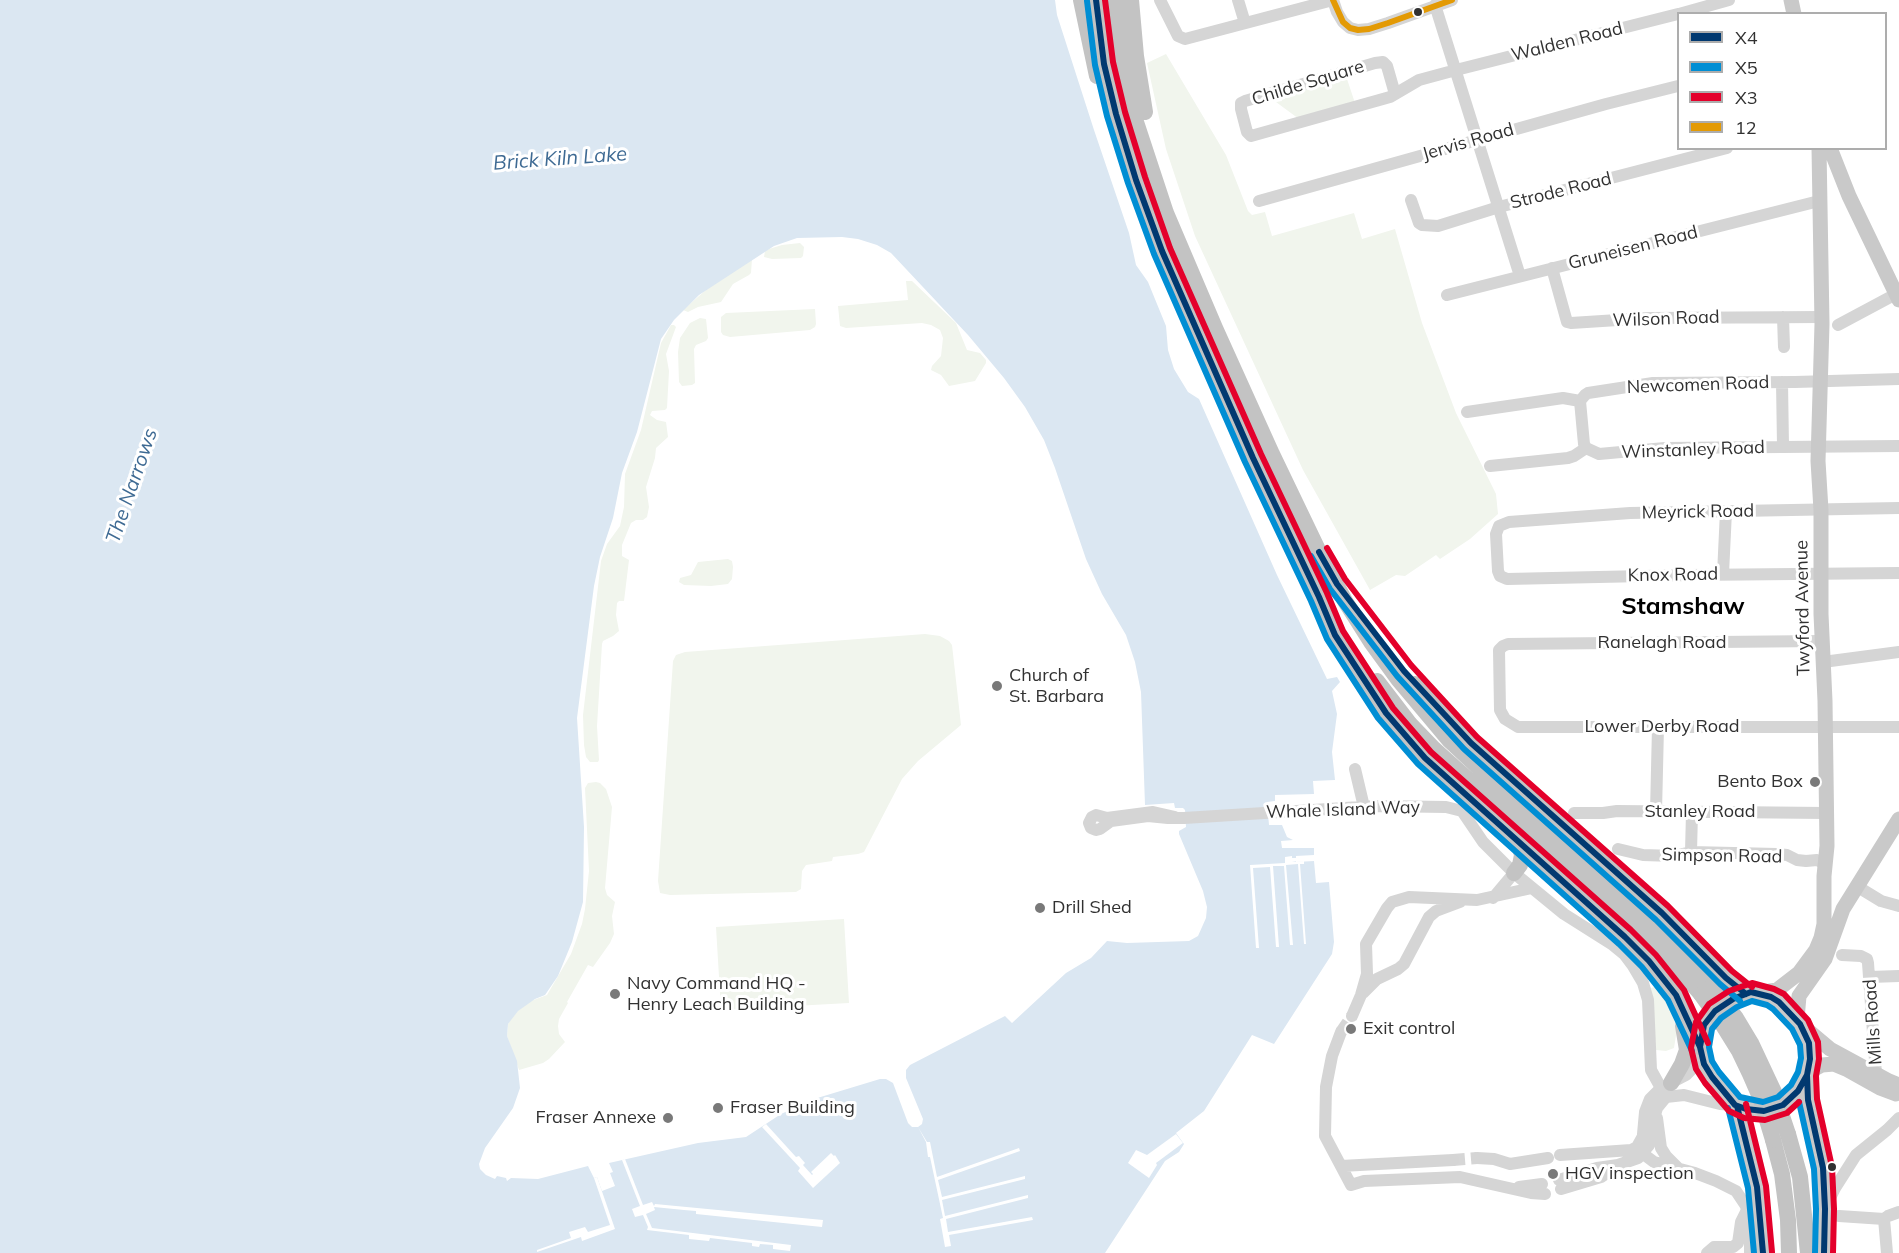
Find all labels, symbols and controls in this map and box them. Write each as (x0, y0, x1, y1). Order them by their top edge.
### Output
unlabelled marker (1412, 6, 1424, 18)
legend (1677, 12, 1887, 150)
street label: Walden Road (1509, 18, 1625, 66)
text: X4 (1735, 26, 1758, 49)
street label: Childe Square (1249, 56, 1367, 110)
text: X5 (1735, 56, 1758, 79)
text: X3 (1735, 86, 1758, 109)
text: 12 (1735, 116, 1757, 139)
street label: Jervis Road (1420, 119, 1516, 165)
water label: Brick Kiln Lake (492, 142, 628, 176)
street label: Strode Road (1508, 168, 1614, 214)
street label: Gruneisen Road (1566, 221, 1700, 275)
street label: Wilson Road (1612, 306, 1720, 332)
street label: Newcomen Road (1626, 372, 1770, 398)
water label: The Narrows (101, 426, 163, 546)
street label: Winstanley Road (1621, 437, 1765, 463)
street label: Meyrick Road (1642, 500, 1754, 524)
street label: Twyford Avenue (1791, 540, 1815, 676)
street label: Knox Road (1628, 563, 1718, 587)
district label: Stamshaw (1621, 593, 1745, 621)
street label: Ranelagh Road (1598, 632, 1726, 654)
place label: Church of St. Barbara (1009, 665, 1104, 708)
marker: Church of St. Barbara (990, 679, 1004, 693)
street label: Lower Derby Road (1584, 716, 1740, 738)
place label: Bento Box (1717, 771, 1803, 793)
marker: Bento Box (1808, 775, 1822, 789)
street label: Whale Island Way (1266, 797, 1420, 823)
street label: Stanley Road (1644, 801, 1756, 823)
street label: Simpson Road (1661, 844, 1783, 868)
place label: Drill Shed (1052, 897, 1132, 919)
marker: Drill Shed (1033, 901, 1047, 915)
place label: Navy Command HQ - Henry Leach Building (627, 973, 806, 1016)
street label: Mills Road (1859, 978, 1887, 1066)
marker: Navy Command HQ - Henry Leach Building (608, 987, 622, 1001)
place label: Exit control (1363, 1018, 1455, 1040)
marker: Exit control (1344, 1022, 1358, 1036)
place label: Fraser Building (730, 1097, 855, 1119)
marker: Fraser Building (711, 1101, 725, 1115)
place label: Fraser Annexe (536, 1107, 656, 1129)
marker: Fraser Annexe (661, 1111, 675, 1125)
unlabelled marker (1826, 1161, 1838, 1173)
place label: HGV inspection (1565, 1163, 1694, 1185)
marker: HGV inspection (1546, 1167, 1560, 1181)

